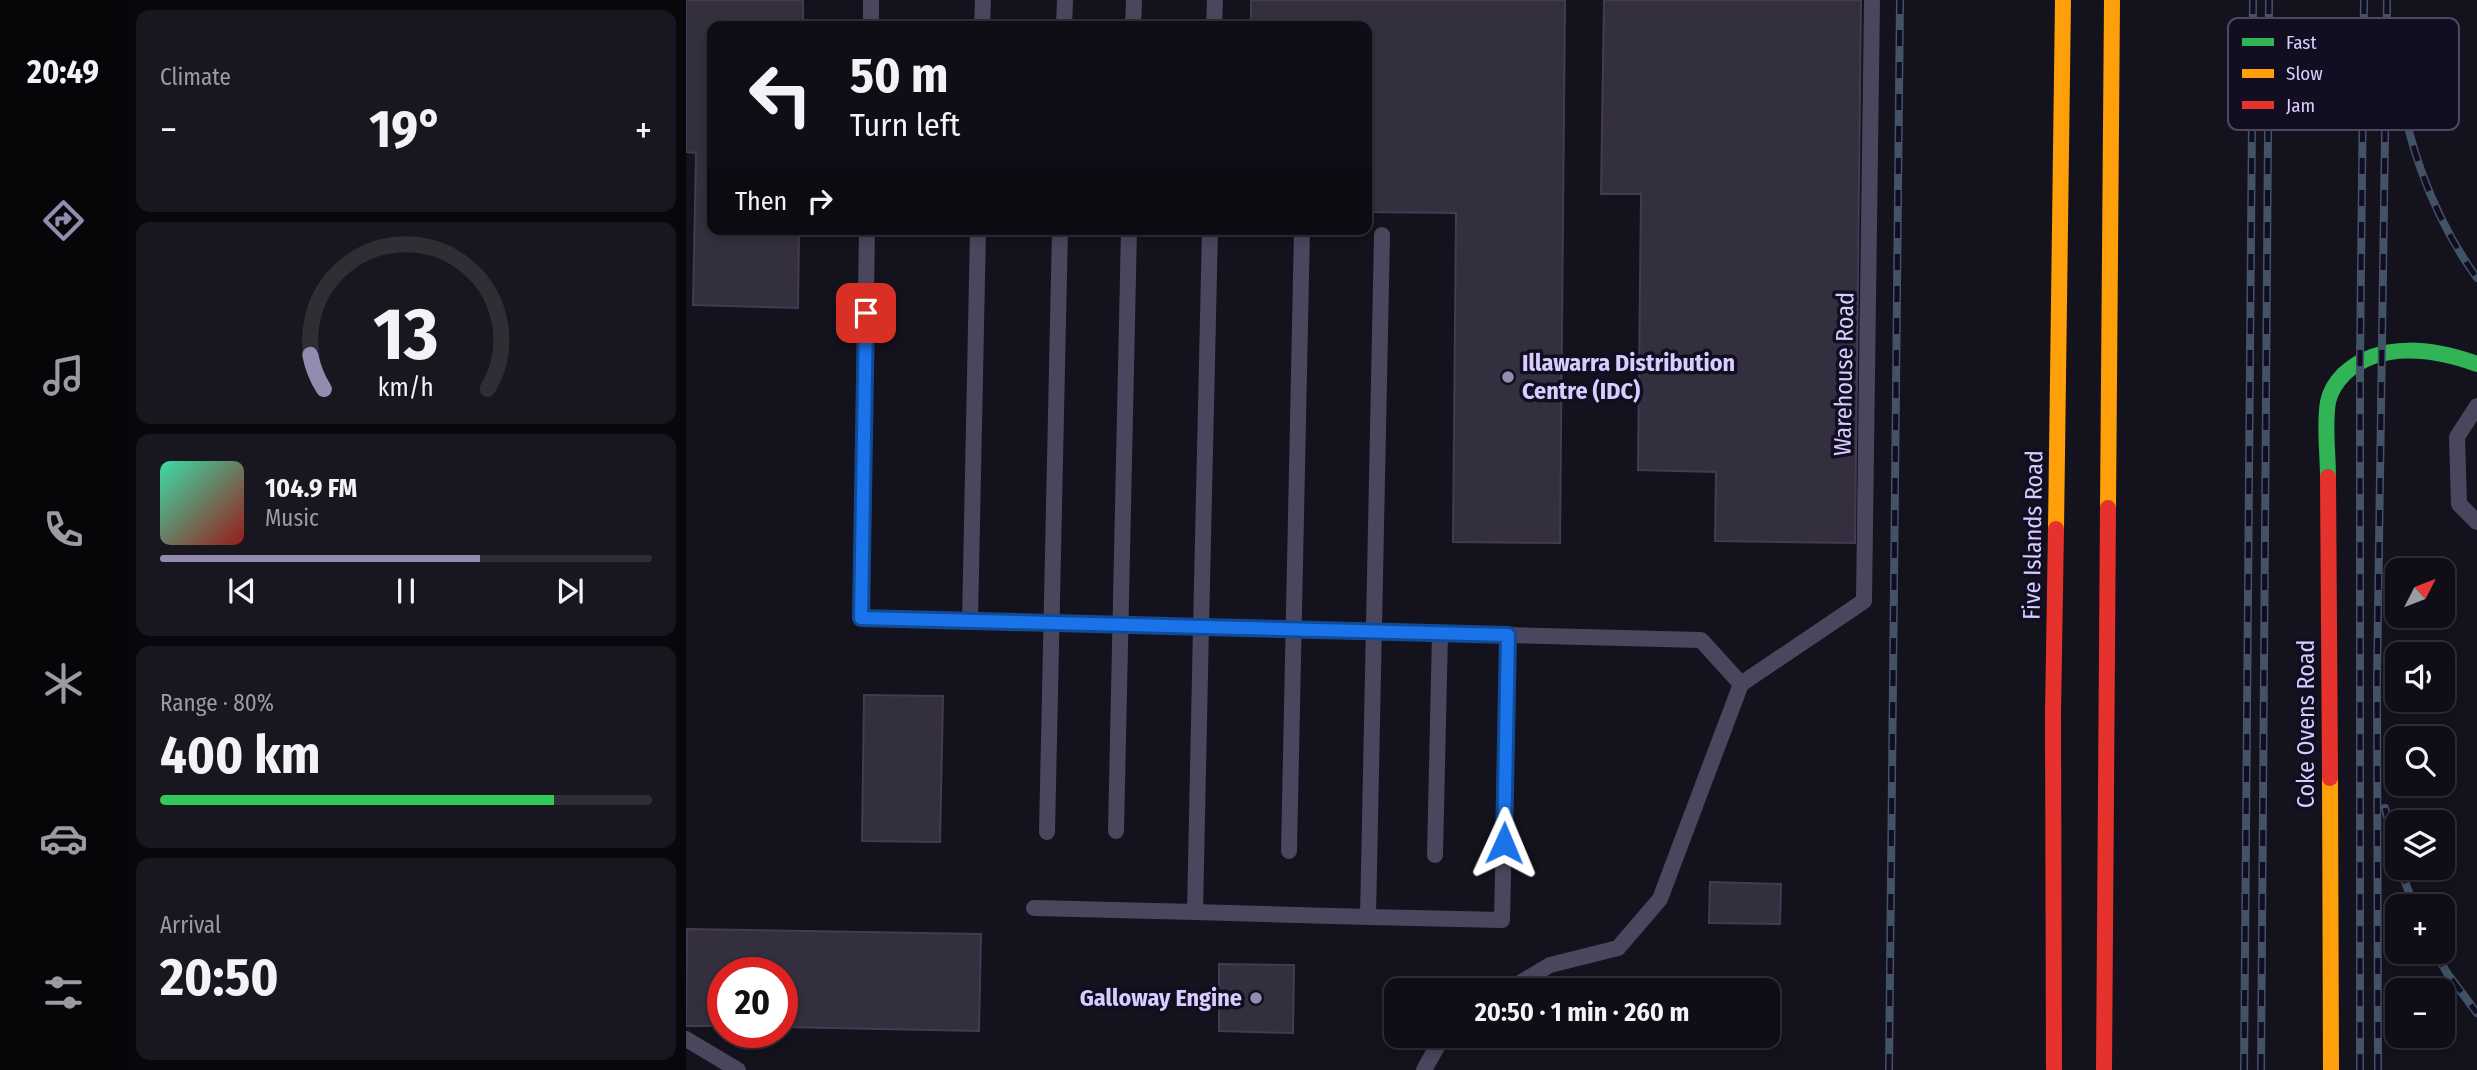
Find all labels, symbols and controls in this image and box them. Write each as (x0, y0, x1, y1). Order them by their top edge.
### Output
legend (2228, 18, 2459, 130)
text: Fast (2286, 31, 2317, 54)
text: 50 m (850, 46, 948, 105)
icon: left (735, 49, 826, 140)
text: 20:49 (27, 53, 99, 91)
text: Slow (2286, 62, 2323, 85)
text: Climate (160, 63, 231, 91)
text: Jam (2286, 94, 2315, 117)
text: 19° (369, 98, 443, 161)
text: Turn left (850, 106, 960, 144)
text: − (160, 107, 177, 153)
text: + (635, 107, 652, 153)
icon: right (801, 182, 839, 220)
text: Then (735, 186, 787, 217)
icon: directions (39, 196, 88, 245)
pin (836, 283, 896, 343)
text: 13 (373, 291, 439, 378)
street label: Warehouse Road (1829, 292, 1859, 456)
icon: arrive (847, 294, 885, 332)
place label: Illawarra Distribution Centre (IDC) (1522, 349, 1735, 405)
icon: music (39, 351, 88, 400)
marker: Illawarra Distribution Centre (IDC) (1500, 369, 1516, 385)
text: km/h (378, 373, 434, 403)
street label: Five Islands Road (2018, 450, 2048, 620)
text: 104.9 FM (265, 473, 357, 504)
text: Music (265, 504, 319, 532)
icon: phone (39, 505, 88, 554)
north arrow (2385, 558, 2455, 628)
map controls (2385, 558, 2455, 1048)
icon: previous (223, 572, 261, 610)
icon: pause (387, 572, 425, 610)
icon: next (551, 572, 589, 610)
street label: Coke Ovens Road (2292, 640, 2320, 808)
button: sound (2385, 642, 2455, 712)
icon: climate (39, 659, 88, 708)
text: Range · 80% (160, 689, 274, 717)
text: 400 km (160, 724, 320, 787)
button: search (2385, 726, 2455, 796)
position arrow (1467, 806, 1541, 880)
button: layers (2385, 810, 2455, 880)
icon: car (39, 814, 88, 863)
button: + (2385, 894, 2455, 964)
text: Arrival (160, 911, 221, 939)
text: 20:50 (160, 946, 279, 1009)
speed limit sign: 20 (707, 957, 798, 1048)
icon: filters (39, 968, 88, 1017)
button: − (2385, 978, 2455, 1048)
place label: Galloway Engine (1080, 984, 1242, 1012)
marker: Galloway Engine (1248, 990, 1264, 1006)
text: 20:50 · 1 min · 260 m (1475, 997, 1689, 1028)

